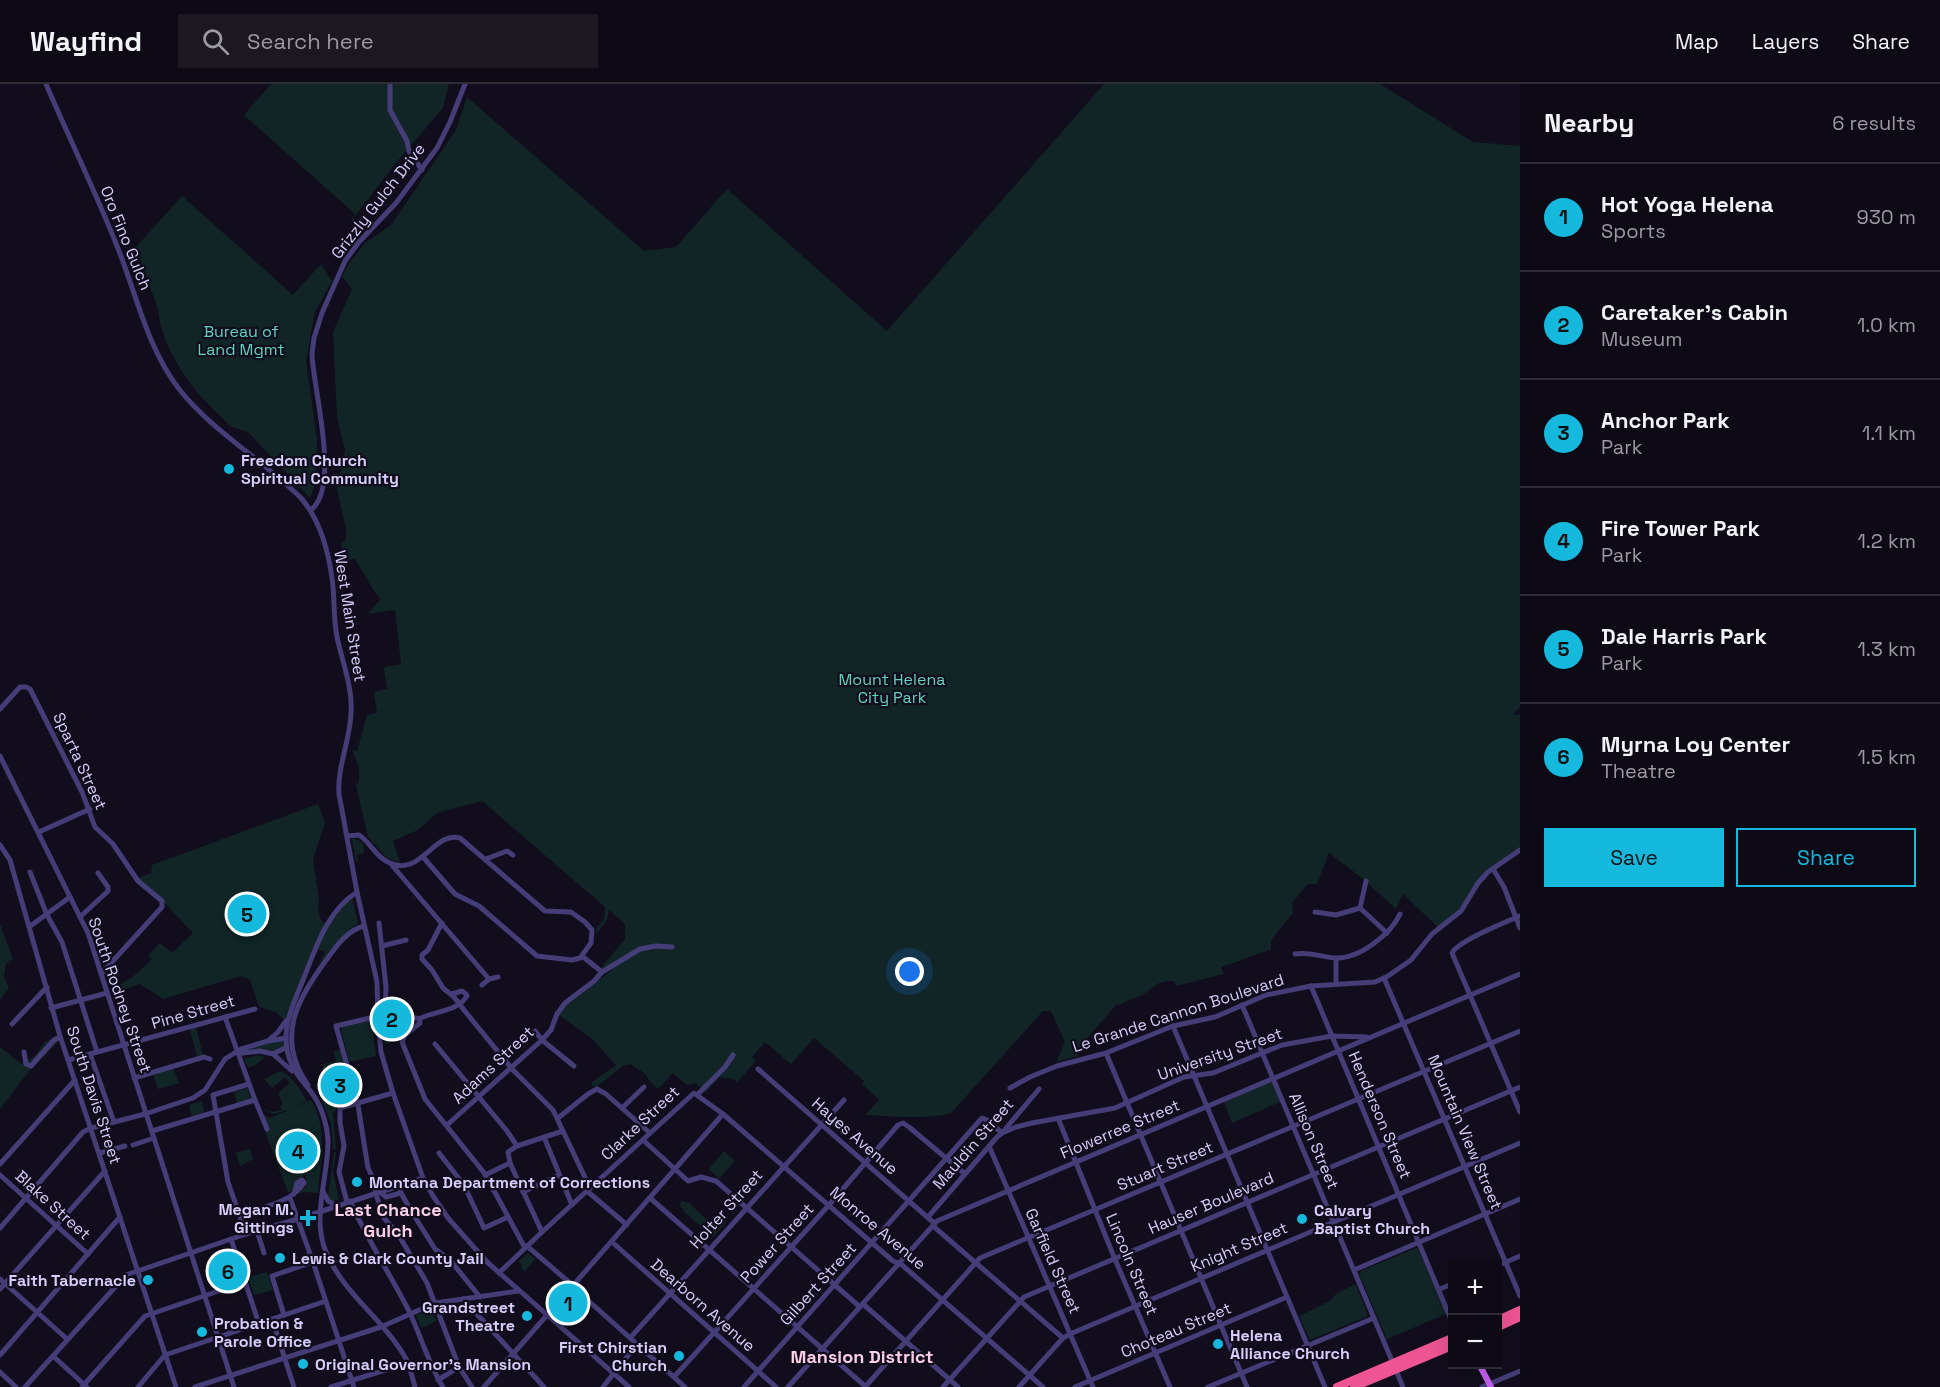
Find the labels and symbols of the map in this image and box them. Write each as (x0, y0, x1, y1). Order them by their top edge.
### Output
street label: Grizzly Gulch Drive (326, 139, 430, 263)
street label: Oro Fino Gulch (96, 183, 156, 293)
park label: Bureau of Land Mgmt (197, 321, 285, 360)
place label: Freedom Church Spiritual Community (241, 450, 399, 489)
marker: Freedom Church Spiritual Community (222, 462, 236, 476)
street label: West Main Street (329, 549, 371, 683)
park label: Mount Helena City Park (839, 669, 945, 708)
street label: Sparta Street (48, 709, 112, 813)
pin: 5 (228, 892, 266, 936)
street label: South Rodney Street (84, 914, 156, 1076)
your location (895, 957, 924, 986)
street label: Le Grande Cannon Boulevard (1070, 969, 1286, 1057)
street label: Pine Street (149, 990, 237, 1034)
pin: 2 (372, 996, 412, 1042)
street label: Adams Street (448, 1022, 538, 1108)
street label: South Davis Street (62, 1023, 126, 1167)
street label: University Street (1155, 1023, 1285, 1085)
street label: Henderson Street (1344, 1048, 1416, 1182)
street label: Mountain View Street (1423, 1051, 1507, 1213)
pin: 3 (320, 1062, 360, 1108)
street label: Clarke Street (596, 1081, 684, 1165)
street label: Allison Street (1284, 1089, 1344, 1193)
street label: Hayes Avenue (808, 1093, 902, 1179)
street label: Mauldin Street (928, 1094, 1018, 1194)
street label: Flowerree Street (1057, 1094, 1183, 1164)
pin: 4 (278, 1128, 318, 1174)
street label: Stuart Street (1114, 1136, 1216, 1196)
street label: Holter Street (685, 1165, 767, 1253)
street label: Blake Street (11, 1166, 95, 1244)
street label: Hauser Boulevard (1145, 1167, 1277, 1239)
place label: Montana Department of Corrections (369, 1172, 650, 1193)
marker: Montana Department of Corrections (350, 1175, 364, 1189)
street label: Monroe Avenue (826, 1182, 930, 1274)
district label: Last Chance Gulch (334, 1198, 442, 1242)
place label: Megan M. Gittings (218, 1199, 294, 1238)
street label: Power Street (736, 1199, 818, 1287)
place label: Calvary Baptist Church (1314, 1200, 1430, 1239)
street label: Garfield Street (1020, 1205, 1086, 1317)
marker: Megan M. Gittings (299, 1209, 317, 1227)
street label: Lincoln Street (1101, 1210, 1163, 1318)
marker: Calvary Baptist Church (1295, 1212, 1309, 1226)
street label: Knight Street (1187, 1217, 1291, 1277)
street label: Gilbert Street (775, 1238, 861, 1330)
pin: 6 (208, 1248, 248, 1294)
place label: Lewis & Clark County Jail (292, 1248, 484, 1269)
marker: Lewis & Clark County Jail (273, 1251, 287, 1265)
street label: Dearborn Avenue (646, 1254, 760, 1356)
place label: Faith Tabernacle (8, 1270, 136, 1291)
marker: Faith Tabernacle (141, 1273, 155, 1287)
pin: 1 (548, 1280, 588, 1326)
place label: Grandstreet Theatre (422, 1297, 515, 1336)
street label: Choteau Street (1118, 1297, 1234, 1363)
marker: Grandstreet Theatre (520, 1309, 534, 1323)
place label: Probation & Parole Office (214, 1313, 312, 1352)
marker: Probation & Parole Office (195, 1325, 209, 1339)
place label: Helena Alliance Church (1230, 1325, 1350, 1364)
place label: First Chirstian Church (559, 1337, 667, 1376)
marker: Helena Alliance Church (1211, 1337, 1225, 1351)
district label: Mansion District (791, 1345, 933, 1368)
marker: First Chirstian Church (672, 1349, 686, 1363)
place label: Original Governor's Mansion (315, 1354, 531, 1375)
marker: Original Governor's Mansion (296, 1357, 310, 1371)

